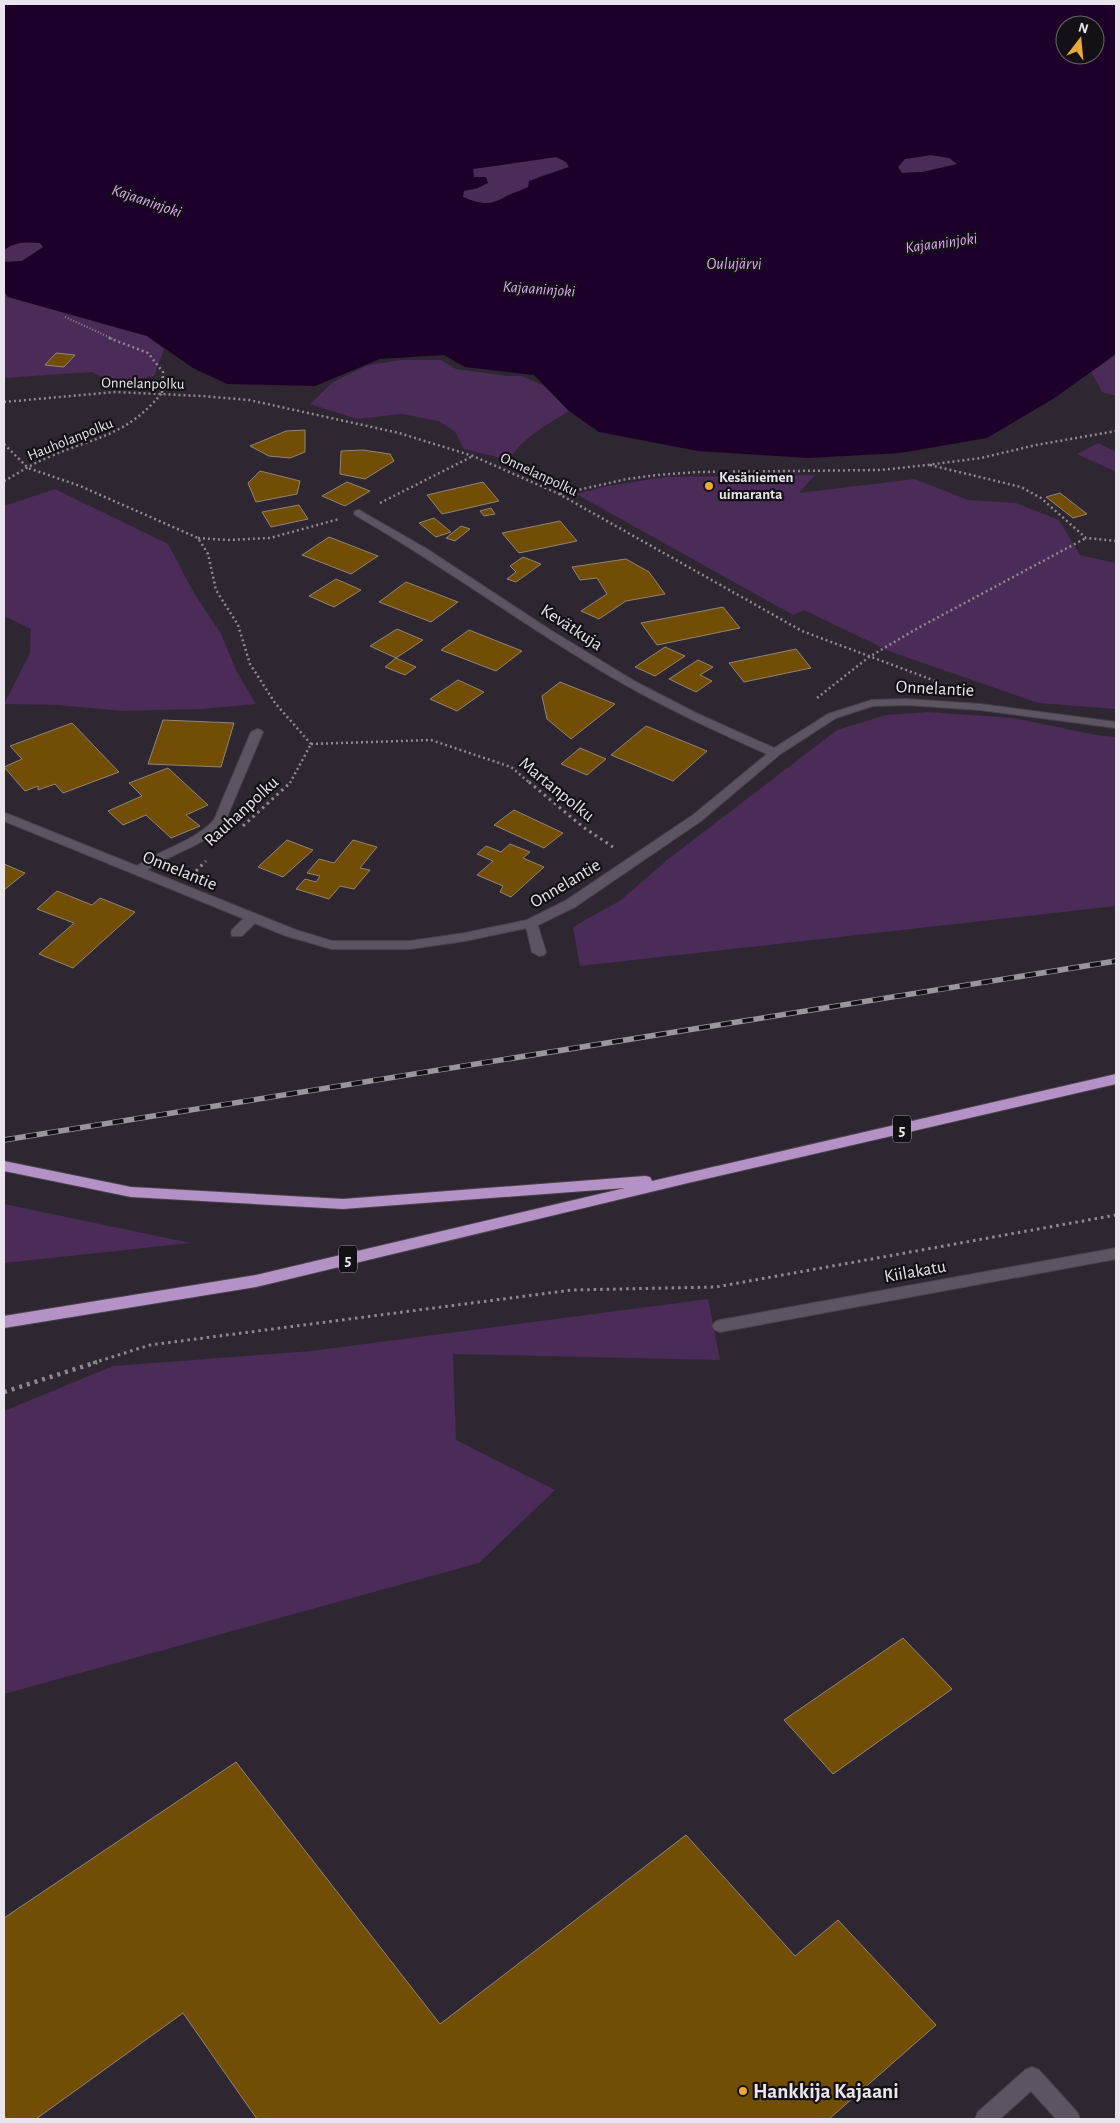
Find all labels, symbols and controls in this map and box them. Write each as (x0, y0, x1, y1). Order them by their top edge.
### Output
north arrow (1055, 15, 1105, 65)
text: N (1077, 20, 1090, 37)
water label: Kajaaninjoki (110, 182, 184, 221)
water label: Kajaaninjoki (904, 230, 979, 257)
water label: Oulujärvi (707, 256, 762, 273)
water label: Kajaaninjoki (502, 278, 576, 301)
street label: Onnelanpolku (101, 375, 185, 392)
street label: Hauholanpolku (25, 415, 116, 463)
street label: Onnelanpolku (498, 450, 580, 499)
place label: Kesäniemen uimaranta (719, 470, 794, 502)
marker: Kesäniemen uimaranta (703, 480, 715, 492)
street label: Kevätkuja (537, 601, 606, 654)
street label: Onnelantie (895, 678, 975, 700)
street label: Martanpolku (515, 754, 597, 825)
street label: Rauhanpolku (201, 773, 282, 850)
street label: Onnelantie (140, 848, 219, 894)
street label: Onnelantie (527, 856, 604, 912)
road number: 5 (893, 1116, 911, 1142)
road number: 5 (339, 1246, 357, 1272)
street label: Kiilakatu (883, 1258, 947, 1286)
place label: Hankkija Kajaani (753, 2081, 899, 2102)
marker: Hankkija Kajaani (737, 2085, 749, 2097)

